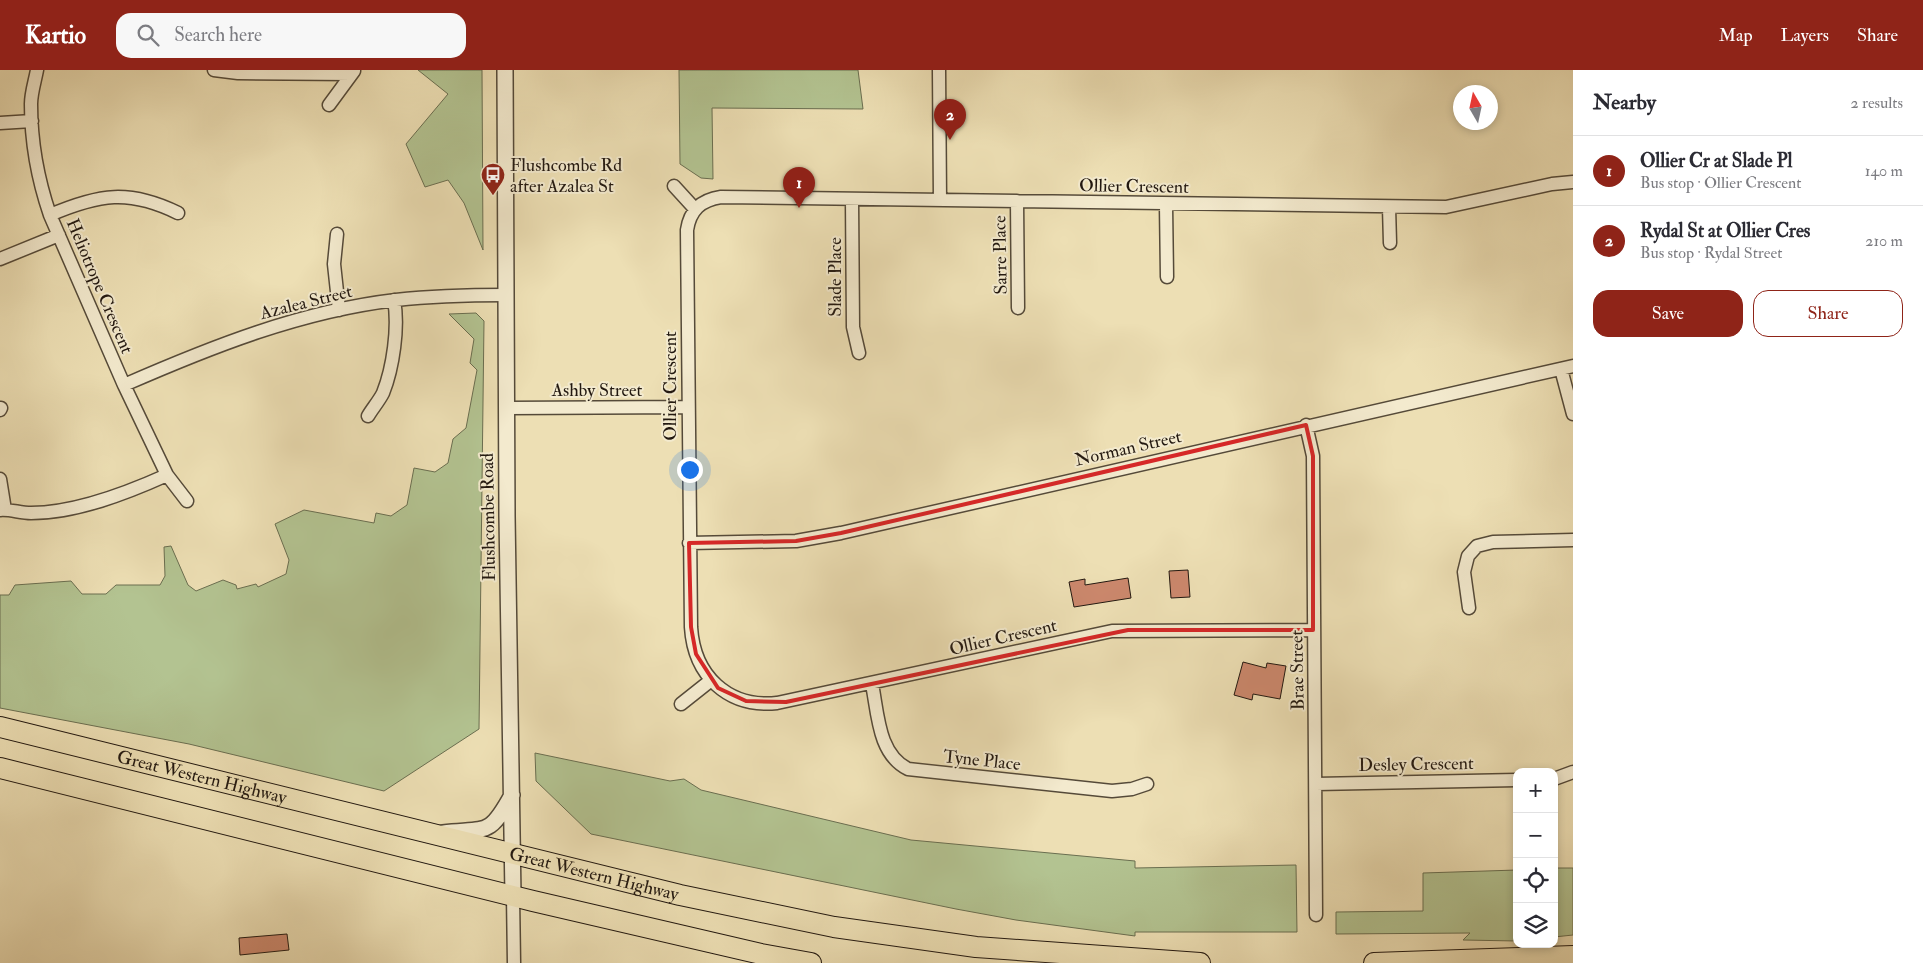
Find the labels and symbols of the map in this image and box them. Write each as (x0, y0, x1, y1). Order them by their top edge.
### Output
north arrow (1453, 85, 1498, 130)
pin: 2 (934, 99, 966, 140)
place label: Flushcombe Rd after Azalea St (510, 154, 622, 198)
bus stop icon: Flushcombe Rd after Azalea St (480, 162, 506, 196)
pin: 1 (783, 167, 815, 208)
street label: Ollier Crescent (1079, 174, 1189, 199)
street label: Heliotrope Crescent (61, 215, 138, 357)
street label: Sarre Place (988, 215, 1013, 295)
street label: Slade Place (824, 237, 847, 317)
street label: Azalea Street (257, 280, 355, 325)
street label: Ollier Crescent (659, 331, 682, 441)
street label: Ashby Street (551, 379, 643, 402)
street label: Norman Street (1072, 425, 1184, 472)
street label: Flushcombe Road (476, 453, 501, 581)
your location (677, 457, 703, 483)
street label: Ollier Crescent (947, 614, 1059, 661)
street label: Brae Street (1285, 629, 1310, 710)
street label: Great Western Highway (115, 745, 290, 810)
street label: Tyne Place (942, 745, 1022, 776)
street label: Desley Crescent (1358, 752, 1474, 777)
street label: Great Western Highway (507, 842, 682, 907)

